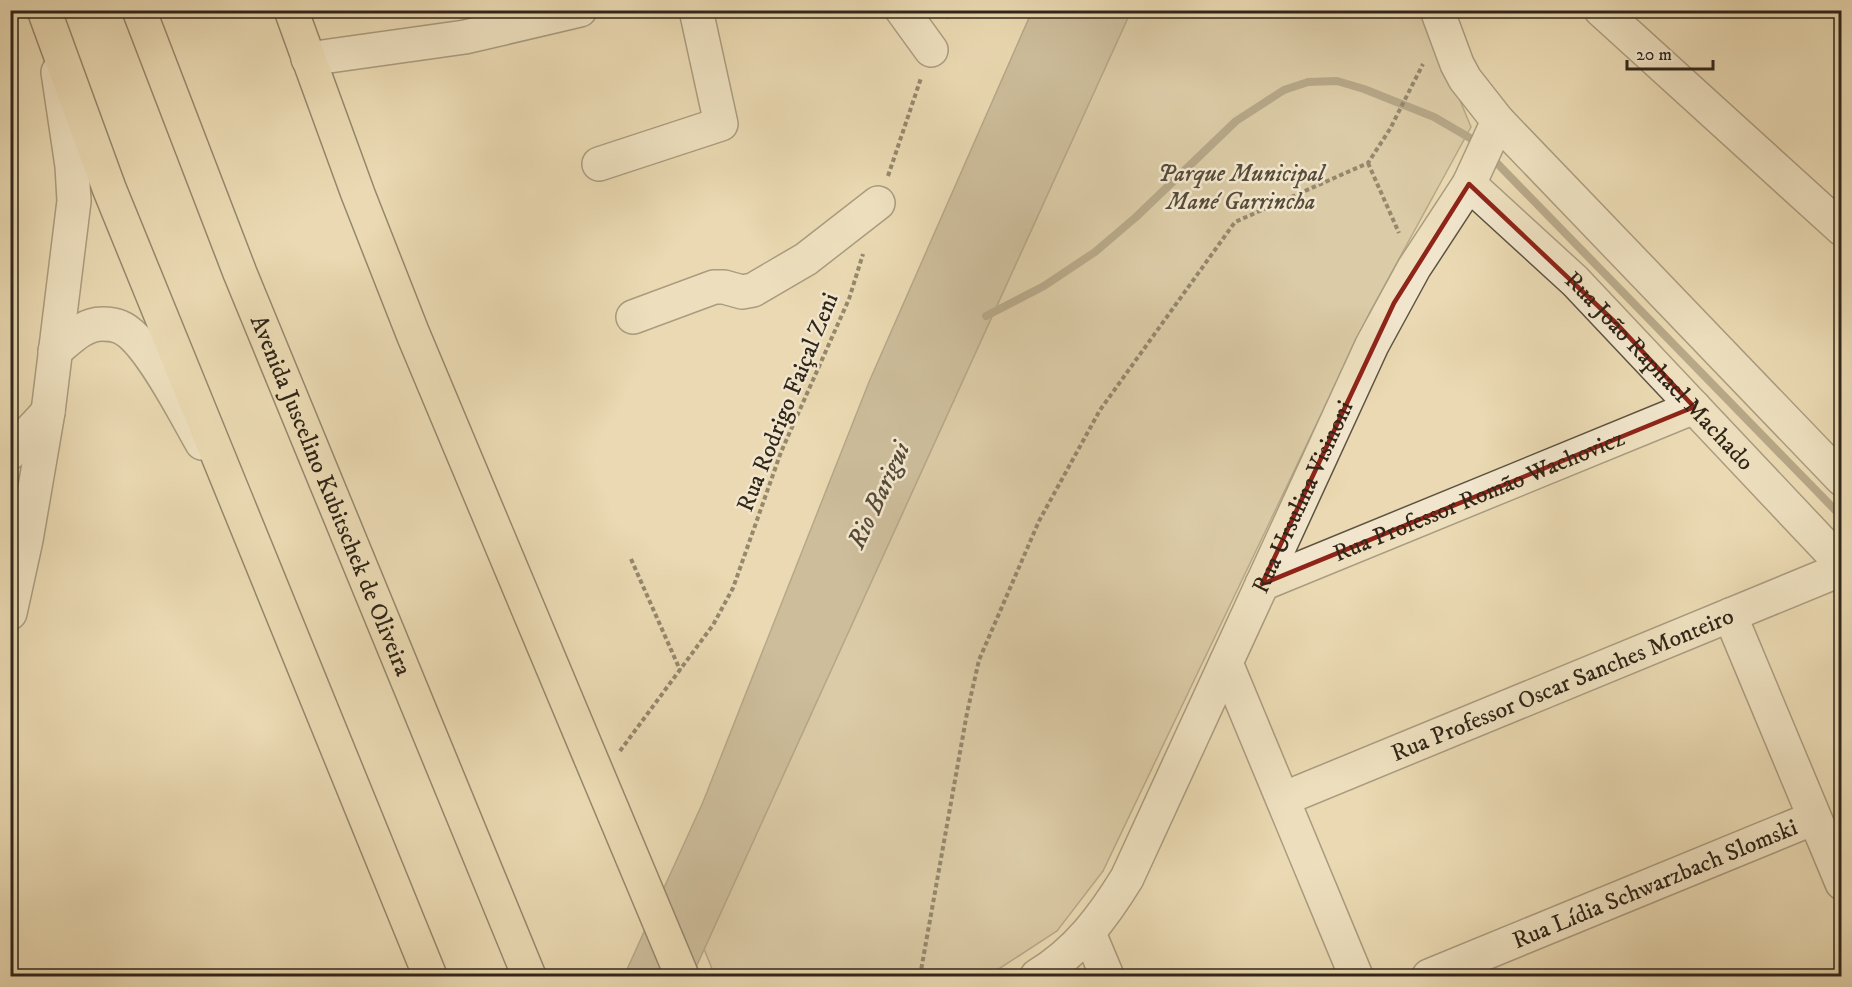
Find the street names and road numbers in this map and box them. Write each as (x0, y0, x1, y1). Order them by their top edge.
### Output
street label: Rua João Raphael Machado (1558, 265, 1760, 477)
street label: Rua Rodrigo Faiçal Zeni (730, 289, 846, 516)
street label: Avenida Juscelino Kubitschek de Oliveira (243, 311, 418, 681)
street label: Rua Ursulina Visinoni (1246, 396, 1360, 598)
street label: Rua Professor Romão Wachovicz (1329, 423, 1630, 569)
street label: Rua Professor Oscar Sanches Monteiro (1387, 601, 1738, 769)
street label: Rua Lídia Schwarzbach Slomski (1508, 812, 1802, 956)

